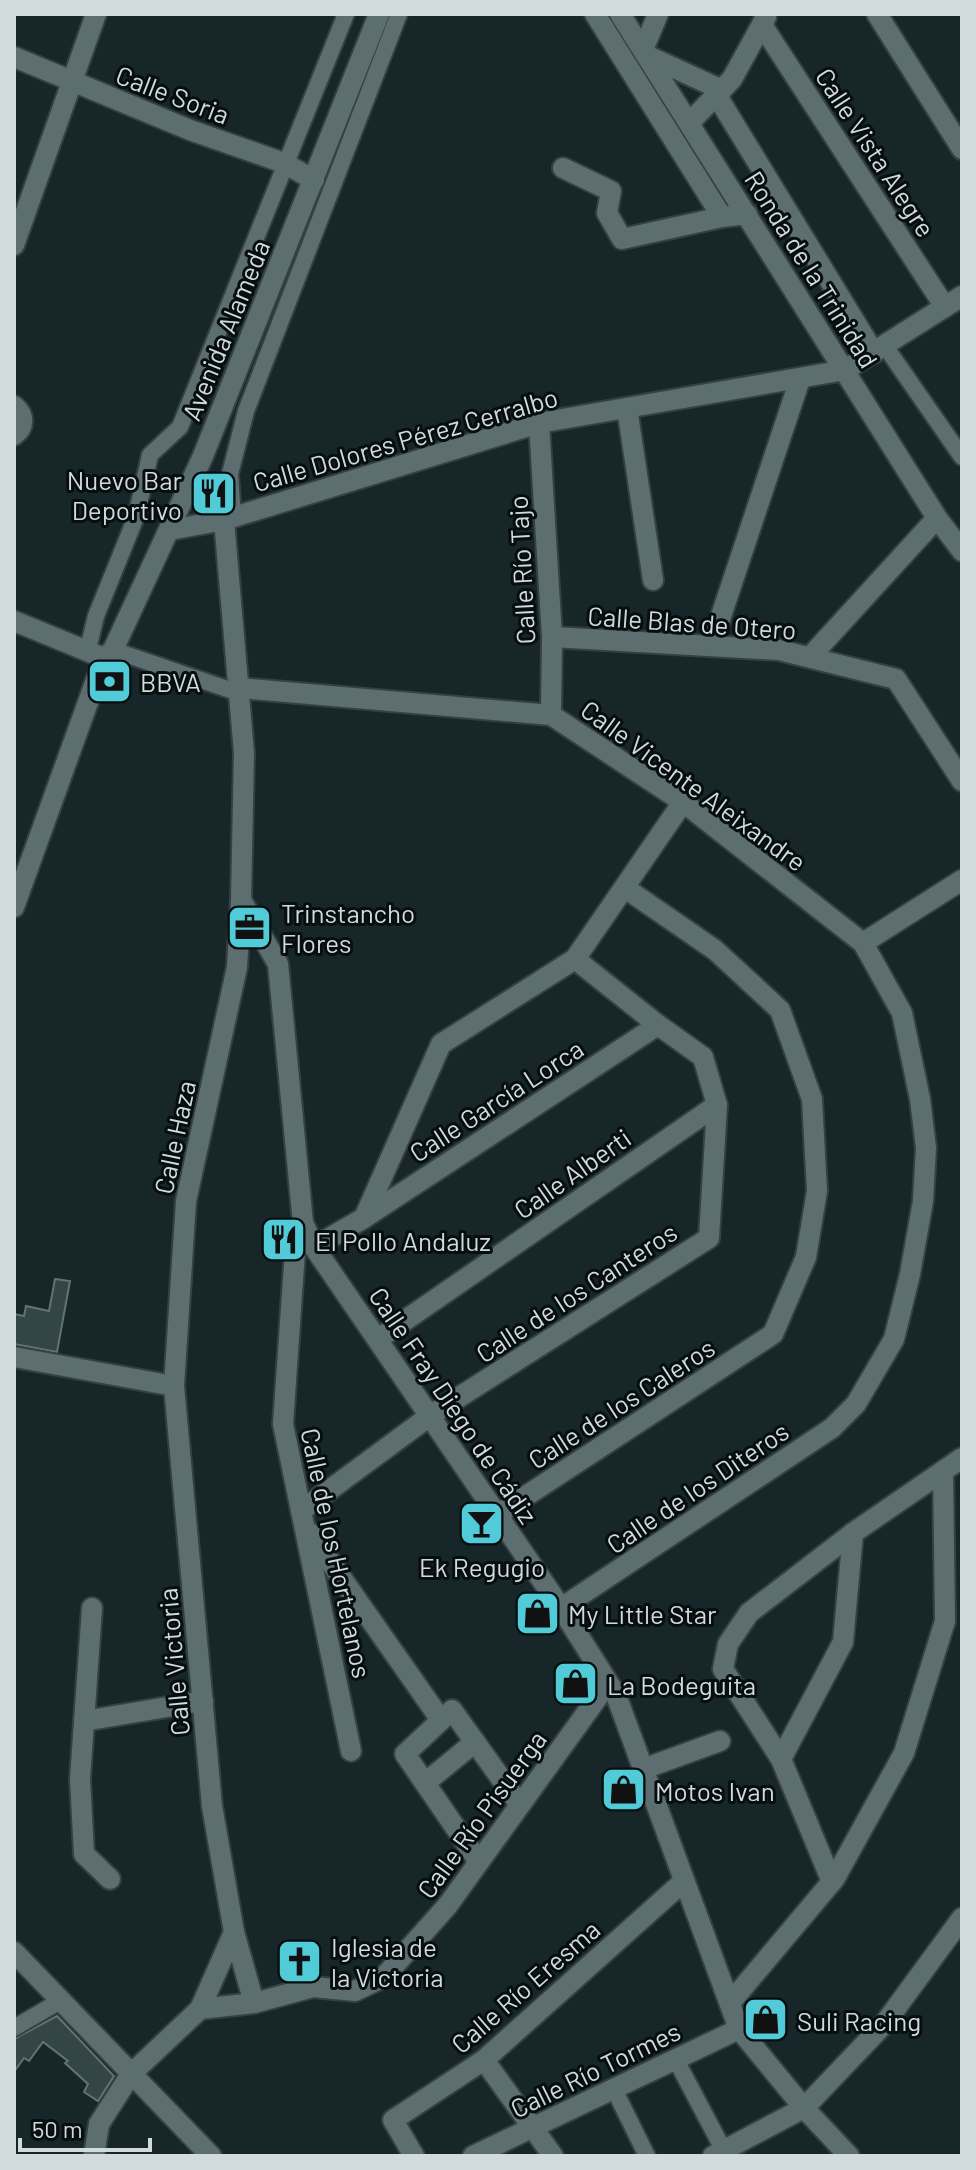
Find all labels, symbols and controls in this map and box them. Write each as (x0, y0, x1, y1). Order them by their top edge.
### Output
street label: Calle Soria (112, 58, 234, 130)
street label: Calle Vista Alegre (810, 62, 942, 242)
street label: Ronda de la Trinidad (739, 165, 885, 373)
street label: Avenida Alameda (175, 235, 275, 425)
street label: Calle Dolores Pérez Cerralbo (249, 381, 561, 497)
place label: Nuevo Bar Deportivo (67, 464, 183, 525)
restaurant icon: Nuevo Bar Deportivo (189, 470, 237, 518)
street label: Calle Río Tajo (502, 495, 540, 645)
street label: Calle Blas de Otero (587, 599, 797, 645)
bank icon: BBVA (85, 657, 133, 705)
place label: BBVA (140, 666, 201, 697)
street label: Calle Vicente Aleixandre (575, 693, 813, 877)
place label: Trinstancho Flores (281, 897, 415, 958)
office icon: Trinstancho Flores (226, 903, 274, 951)
street label: Calle García Lorca (403, 1032, 589, 1168)
street label: Calle Haza (147, 1078, 201, 1196)
street label: Calle Alberti (508, 1121, 636, 1225)
restaurant icon: El Pollo Andaluz (260, 1216, 308, 1264)
street label: Calle de los Canteros (470, 1216, 682, 1368)
place label: El Pollo Andaluz (315, 1225, 491, 1256)
street label: Calle Fray Diego de Cádiz (363, 1281, 545, 1529)
street label: Calle de los Caleros (522, 1331, 720, 1475)
street label: Calle de los Diteros (600, 1415, 794, 1559)
street label: Calle de los Hortelanos (295, 1425, 379, 1681)
bar icon: Ek Regugio (458, 1499, 506, 1547)
place label: Ek Regugio (419, 1551, 545, 1582)
street label: Calle Victoria (151, 1587, 195, 1737)
shop icon: My Little Star (513, 1589, 561, 1637)
place label: My Little Star (568, 1598, 717, 1629)
shop icon: La Bodeguita (552, 1660, 600, 1708)
place label: La Bodeguita (607, 1669, 756, 1700)
street label: Calle Río Pisuerga (410, 1724, 552, 1904)
shop icon: Motos Ivan (600, 1766, 648, 1814)
place label: Motos Ivan (655, 1775, 775, 1806)
street label: Calle Río Eresma (444, 1913, 606, 2059)
place label: Iglesia de la Victoria (331, 1931, 444, 1992)
church icon: Iglesia de la Victoria (276, 1937, 324, 1985)
shop icon: Suli Racing (742, 1996, 790, 2044)
place label: Suli Racing (797, 2005, 921, 2036)
street label: Calle Río Tormes (505, 2015, 685, 2123)
scale bar (20, 2102, 150, 2152)
text: 50 m (32, 2114, 83, 2143)

